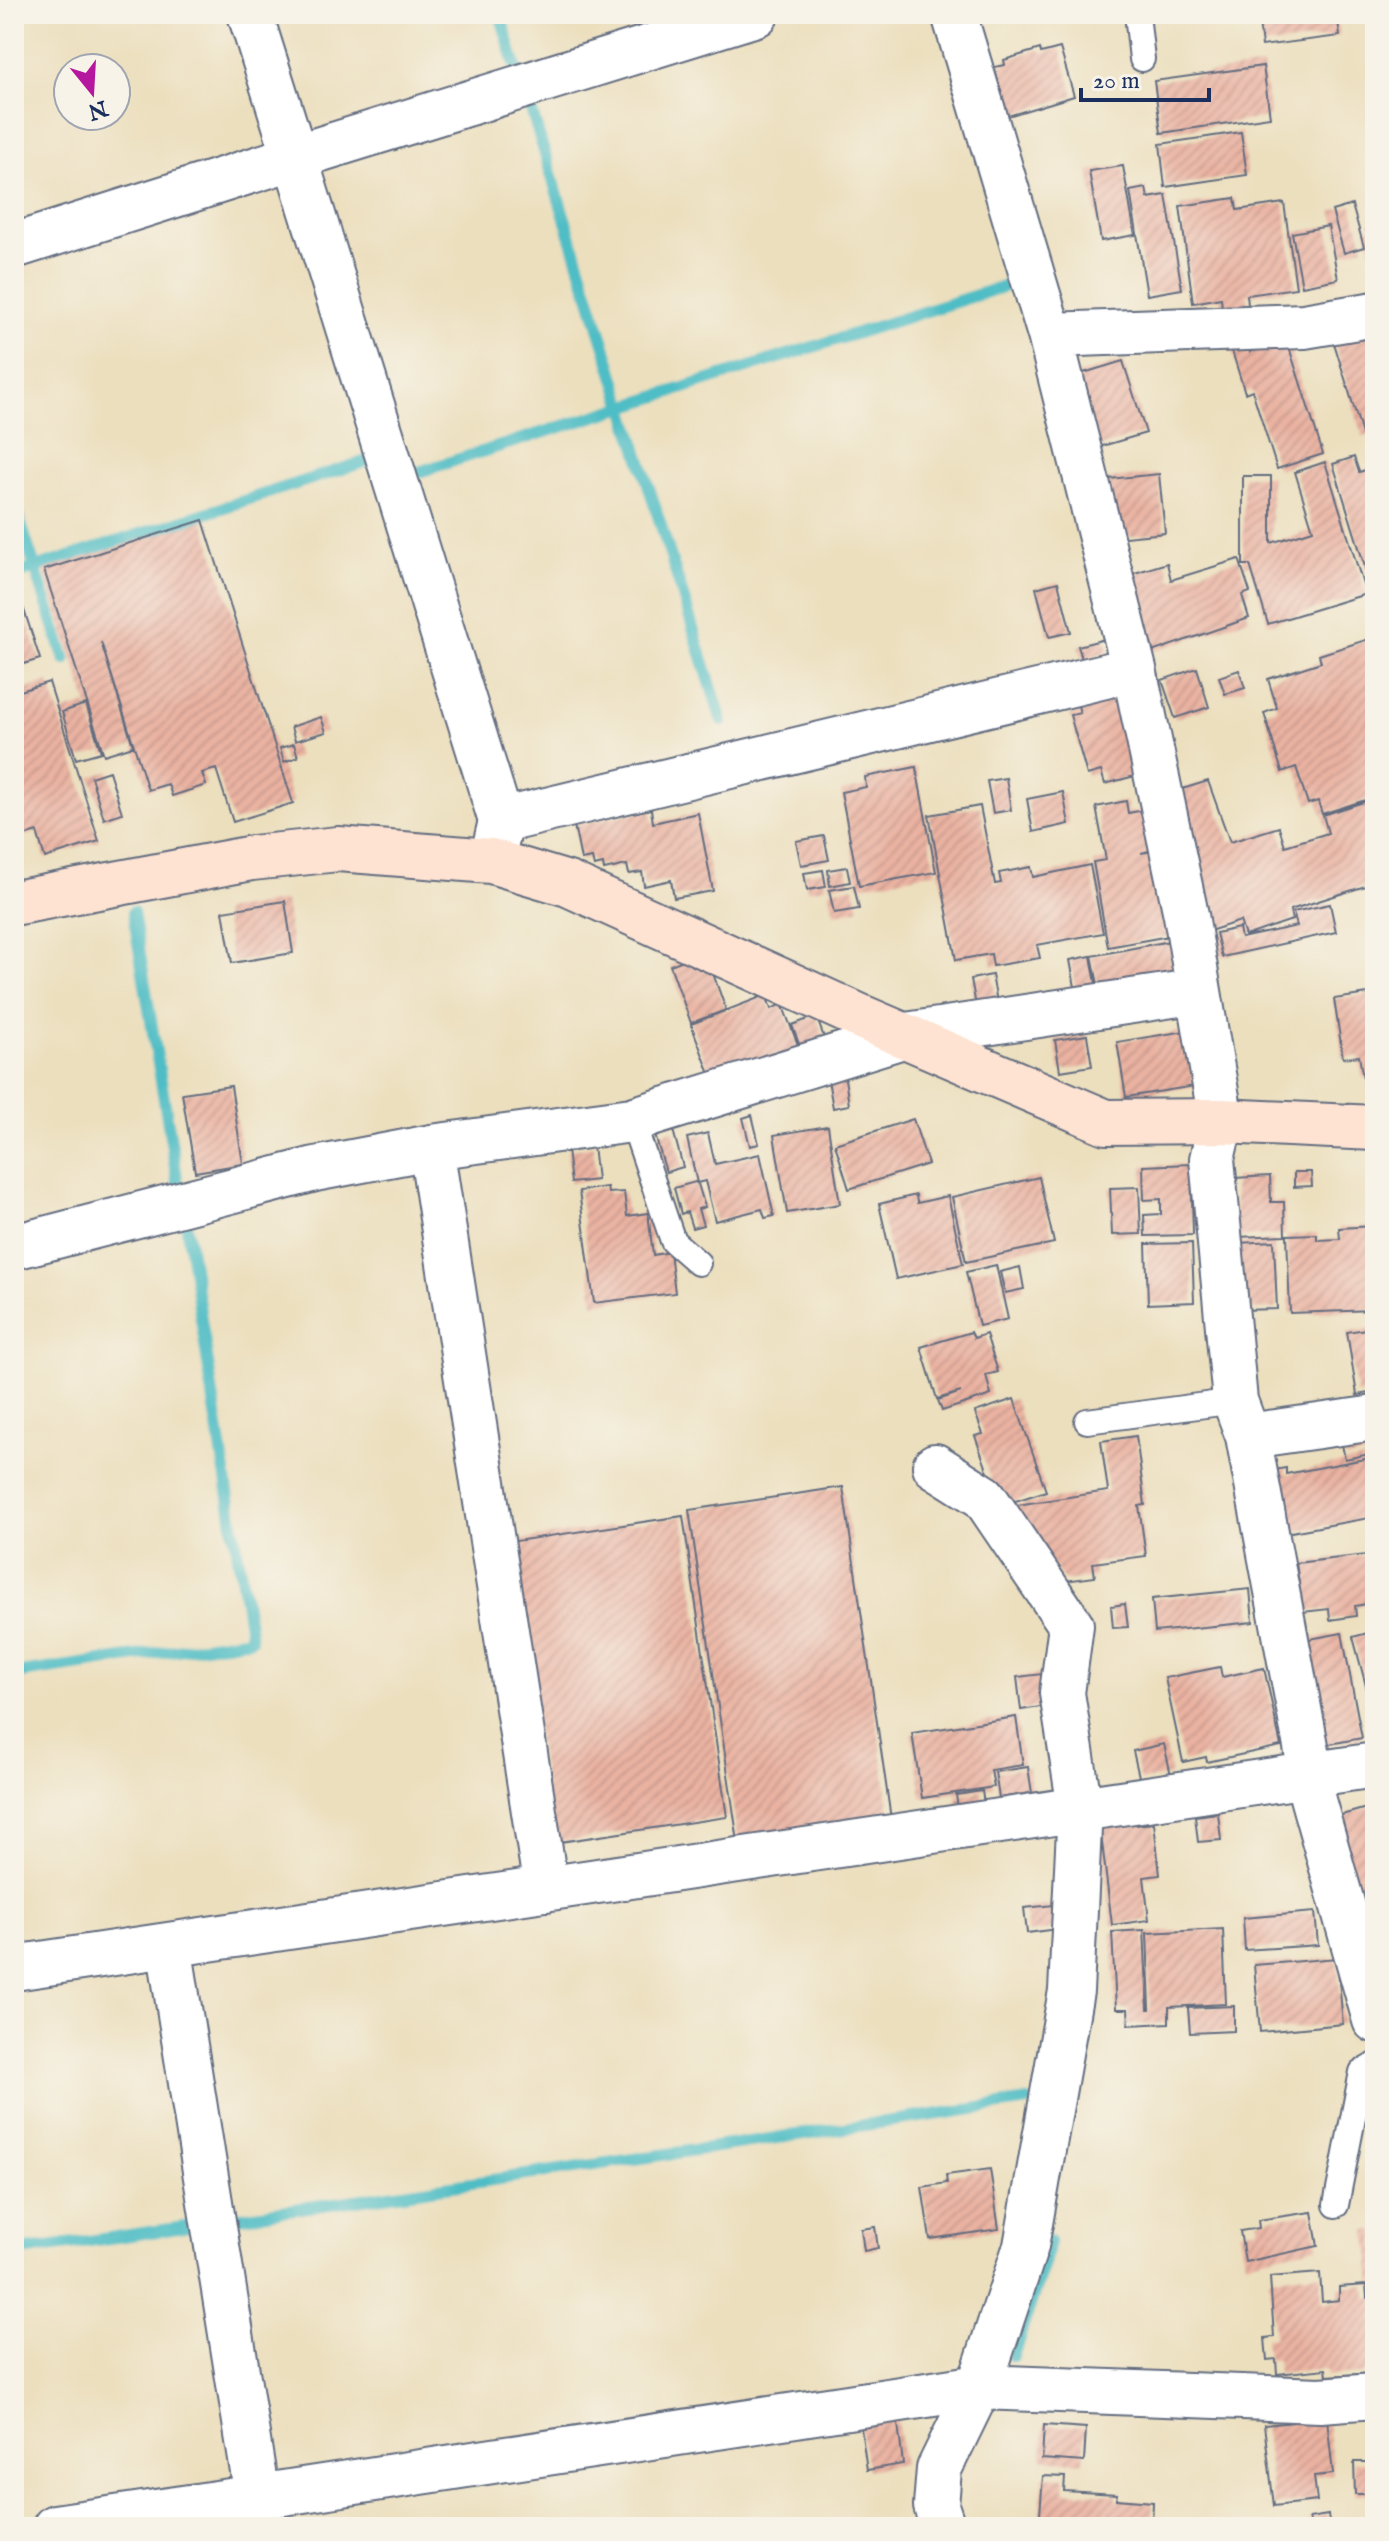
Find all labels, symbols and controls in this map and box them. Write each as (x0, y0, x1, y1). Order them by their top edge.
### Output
north arrow (52, 52, 132, 132)
scale bar (1081, 52, 1209, 102)
text: 20 m (1093, 66, 1140, 97)
text: N (84, 93, 112, 125)

